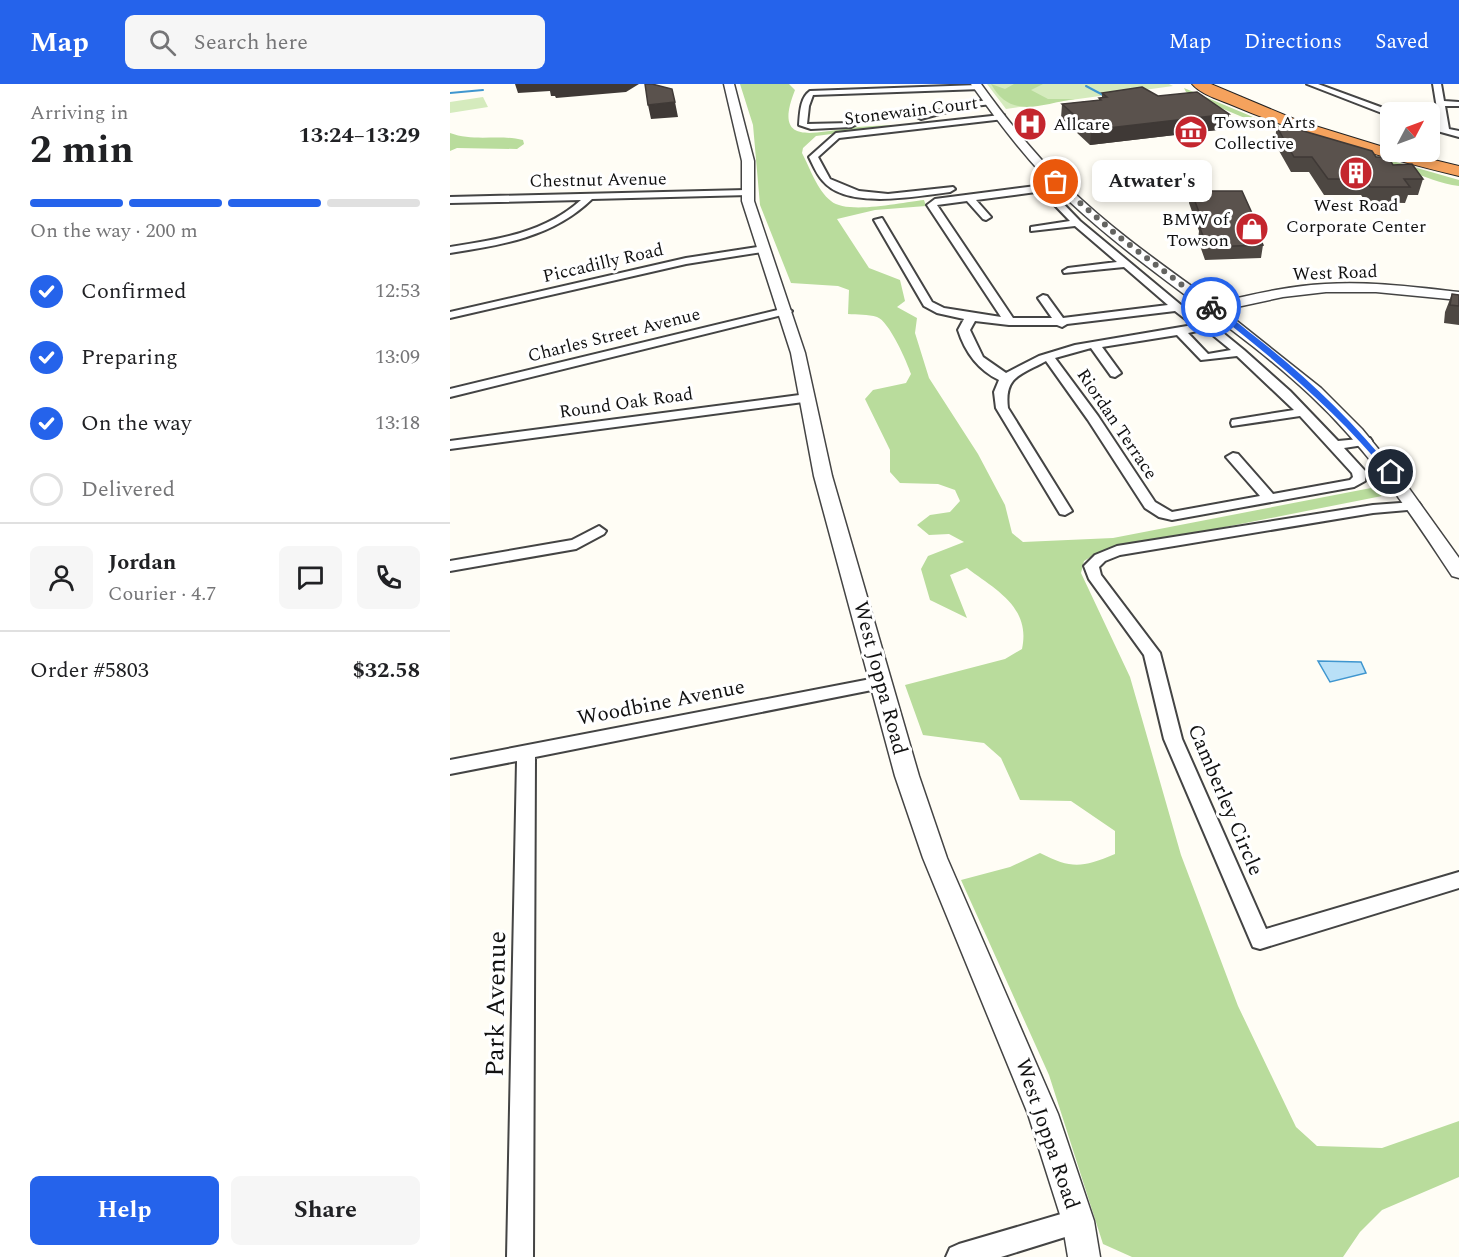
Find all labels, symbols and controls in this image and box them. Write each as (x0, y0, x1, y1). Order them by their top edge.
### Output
search box (125, 15, 545, 69)
text: Map (30, 21, 89, 64)
icon: search (146, 26, 179, 59)
text: Search here (194, 26, 308, 59)
text: Map (1169, 26, 1211, 58)
text: Directions (1244, 26, 1342, 58)
text: Saved (1375, 26, 1429, 58)
street label: Stonewain Court (843, 89, 979, 133)
text: Arriving in (30, 98, 128, 128)
north arrow (1380, 102, 1440, 162)
map controls (1380, 102, 1440, 162)
hospital icon: Allcare (1012, 106, 1048, 142)
place label: Towson Arts Collective (1214, 109, 1316, 157)
place label: Allcare (1053, 111, 1110, 138)
museum icon: Towson Arts Collective (1173, 114, 1209, 150)
text: 13:24–13:29 (298, 119, 420, 152)
text: 2 min (30, 121, 134, 180)
building icon: West Road Corporate Center (1338, 155, 1374, 191)
pin (1030, 156, 1081, 207)
callout: Atwater's (1092, 161, 1212, 203)
street label: Chestnut Avenue (529, 165, 667, 195)
icon: bag (1039, 165, 1072, 198)
text: Atwater's (1108, 166, 1196, 196)
place label: West Road Corporate Center (1286, 192, 1426, 240)
place label: BMW of Towson (1162, 206, 1231, 254)
shop icon: BMW of Towson (1234, 211, 1270, 247)
text: On the way · 200 m (30, 216, 198, 246)
street label: Piccadilly Road (540, 236, 666, 290)
street label: West Road (1292, 258, 1378, 288)
icon: check (30, 275, 63, 308)
text: Confirmed (81, 275, 187, 308)
text: 12:53 (375, 276, 420, 306)
courier (1181, 277, 1241, 337)
icon: bike (1195, 291, 1228, 324)
street label: Charles Street Avenue (525, 301, 703, 369)
icon: check (30, 341, 63, 374)
text: Preparing (81, 341, 178, 374)
text: 13:09 (375, 342, 420, 372)
street label: Riordan Terrace (1070, 363, 1164, 485)
street label: Round Oak Road (557, 380, 695, 426)
icon: check (30, 407, 63, 440)
text: On the way (81, 407, 192, 440)
text: 13:18 (375, 408, 420, 438)
pin (1365, 446, 1416, 497)
icon: home (1374, 455, 1407, 488)
text: Delivered (81, 473, 175, 506)
button: person (30, 546, 93, 609)
text: Jordan (108, 546, 176, 579)
button: chat (279, 546, 342, 609)
button: phone (357, 546, 420, 609)
text: Courier · 4.7 (108, 579, 216, 609)
street label: West Joppa Road (844, 598, 916, 758)
text: Order #5803 (30, 654, 149, 687)
text: $32.58 (352, 654, 420, 687)
street label: Woodbine Avenue (574, 671, 748, 735)
street label: Camberley Circle (1179, 719, 1271, 881)
street label: Park Avenue (475, 931, 517, 1077)
street label: West Joppa Road (1006, 1054, 1088, 1214)
button: Help (30, 1176, 219, 1245)
button: Share (231, 1176, 420, 1245)

